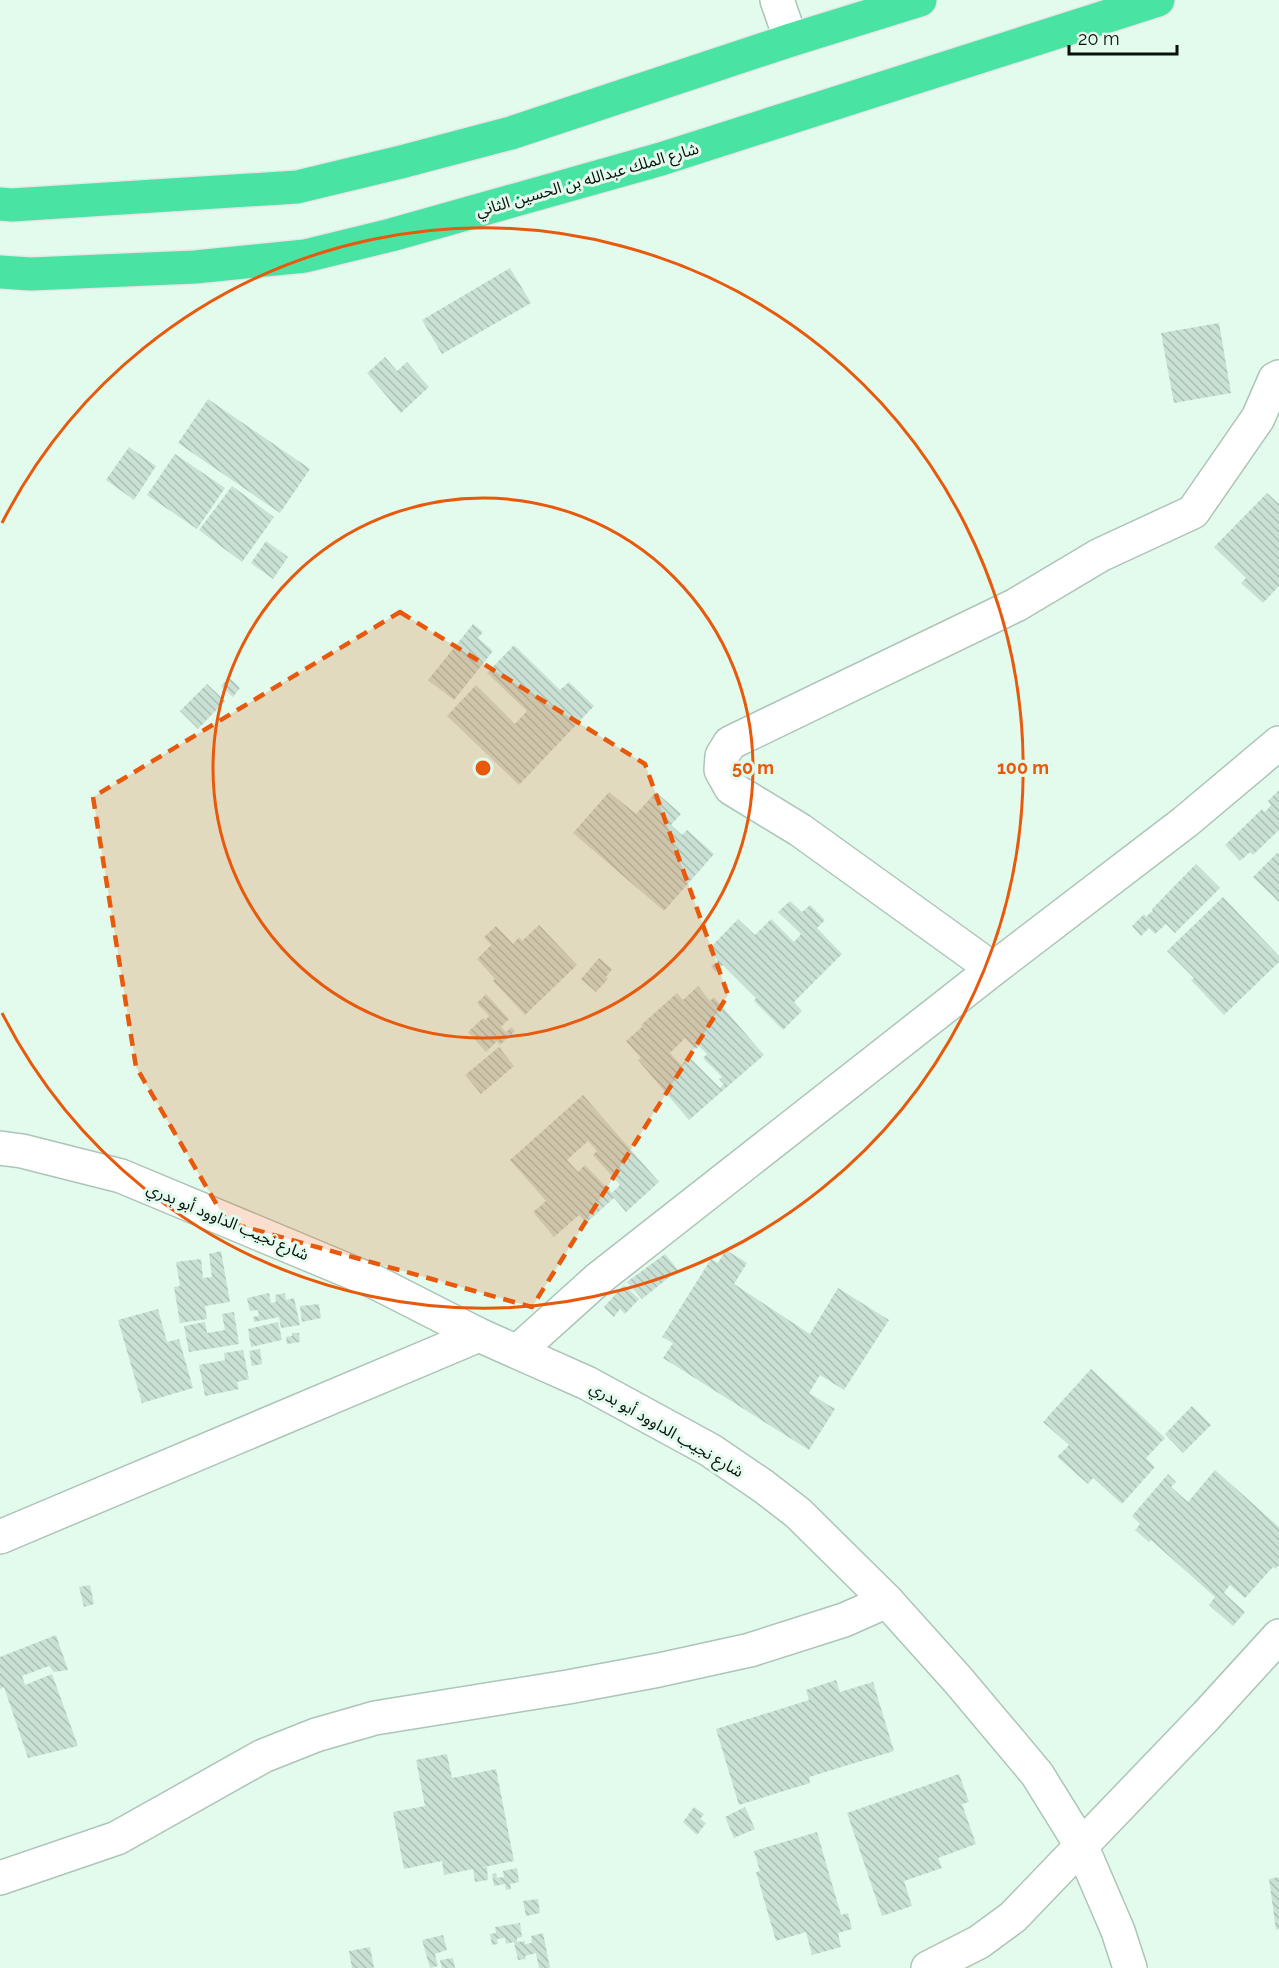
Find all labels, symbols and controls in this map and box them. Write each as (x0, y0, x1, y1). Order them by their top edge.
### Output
scale bar (1069, 18, 1177, 56)
text: 20 m (1078, 28, 1120, 49)
street label: شارع الملك عبدالله بن الحسين الثاني (473, 139, 702, 223)
text: 50 m (732, 757, 774, 778)
text: 100 m (997, 757, 1049, 778)
centre of rings (473, 758, 493, 778)
street label: شارع نجيب الداوود أبو بدري (143, 1179, 312, 1267)
street label: شارع نجيب الداوود أبو بدري (585, 1378, 747, 1484)

